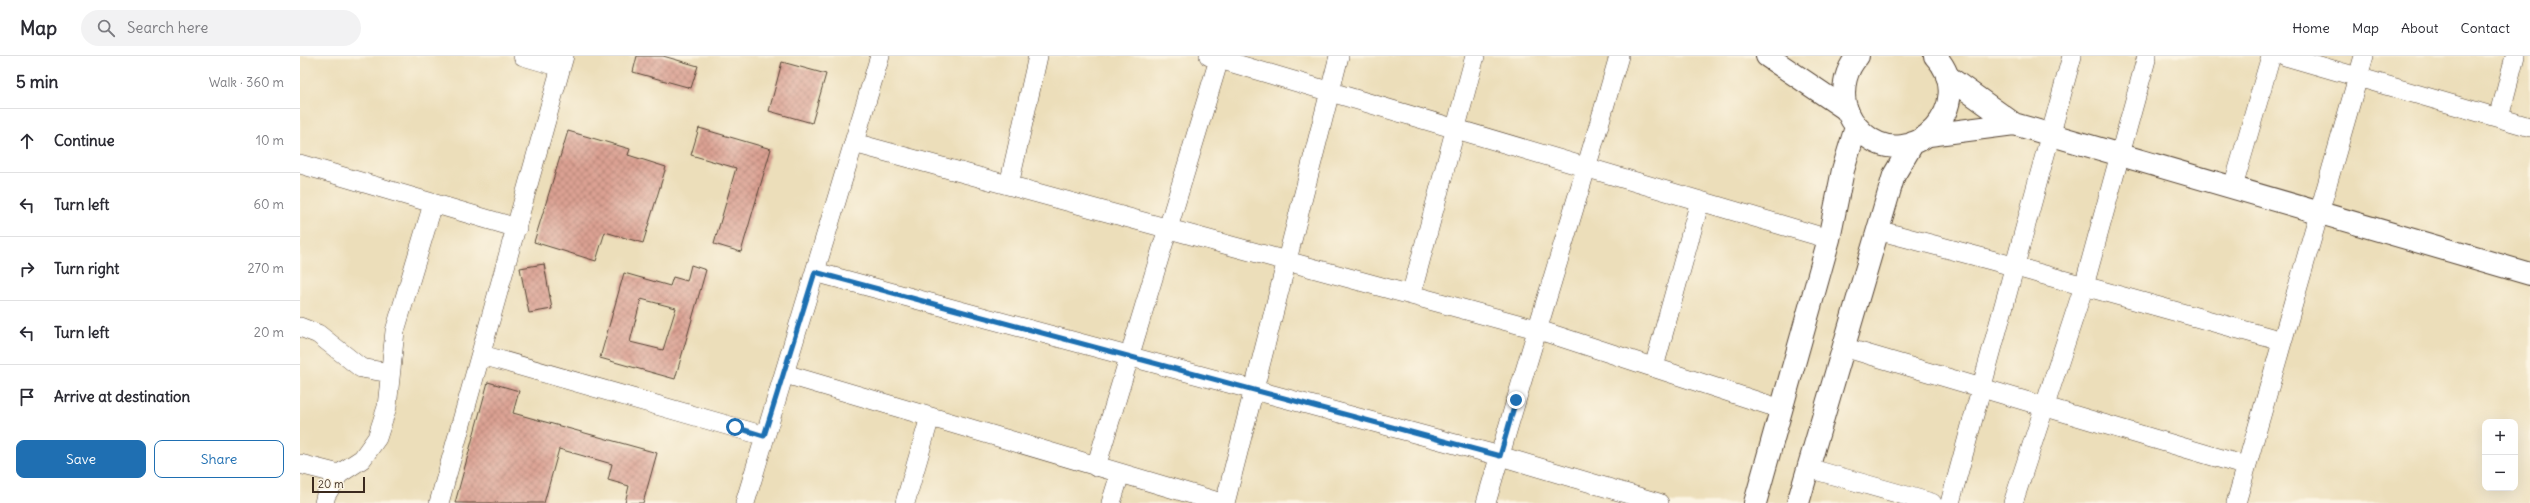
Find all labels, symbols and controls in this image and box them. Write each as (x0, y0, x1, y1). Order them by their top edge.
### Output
search box (81, 10, 361, 46)
text: Map (20, 16, 57, 40)
icon: search (95, 17, 117, 39)
text: Search here (127, 18, 208, 37)
text: Home (2292, 19, 2330, 37)
text: Map (2352, 19, 2379, 37)
text: About (2401, 19, 2439, 37)
text: Contact (2461, 19, 2510, 37)
text: 5 min (16, 71, 58, 93)
text: Walk · 360 m (209, 74, 284, 91)
icon: ahead (16, 130, 38, 152)
text: Continue (54, 131, 115, 150)
text: 10 m (256, 132, 284, 149)
icon: left (16, 194, 38, 216)
text: Turn left (54, 195, 109, 214)
text: 60 m (253, 196, 284, 213)
icon: right (16, 258, 38, 280)
text: Turn right (54, 259, 119, 278)
text: 270 m (247, 260, 284, 277)
icon: left (16, 322, 38, 344)
text: Turn left (54, 323, 109, 342)
text: 20 m (254, 324, 284, 341)
icon: arrive (16, 386, 38, 408)
text: Arrive at destination (54, 387, 190, 406)
route end (1507, 391, 1525, 409)
route start (726, 418, 744, 436)
map controls (2482, 419, 2518, 491)
button: + (2482, 419, 2518, 455)
button: Save (16, 440, 146, 478)
button: Share (154, 440, 284, 478)
button: − (2482, 455, 2518, 491)
scale bar (312, 475, 365, 494)
text: 20 m (318, 477, 344, 491)

